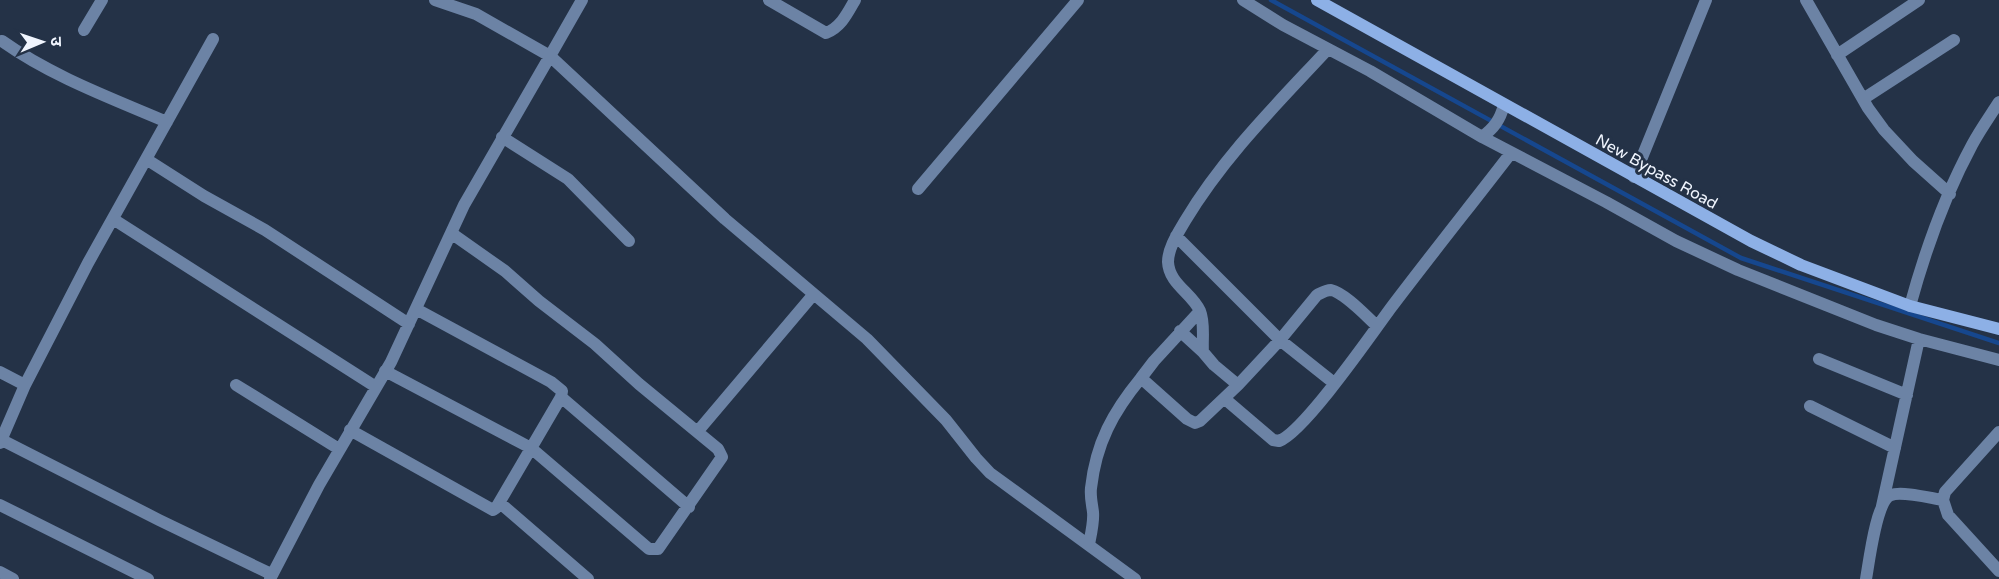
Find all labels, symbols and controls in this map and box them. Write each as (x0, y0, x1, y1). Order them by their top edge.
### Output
north arrow (12, 12, 72, 72)
text: उ (46, 36, 66, 47)
street label: New Bypass Road (1592, 130, 1721, 214)

